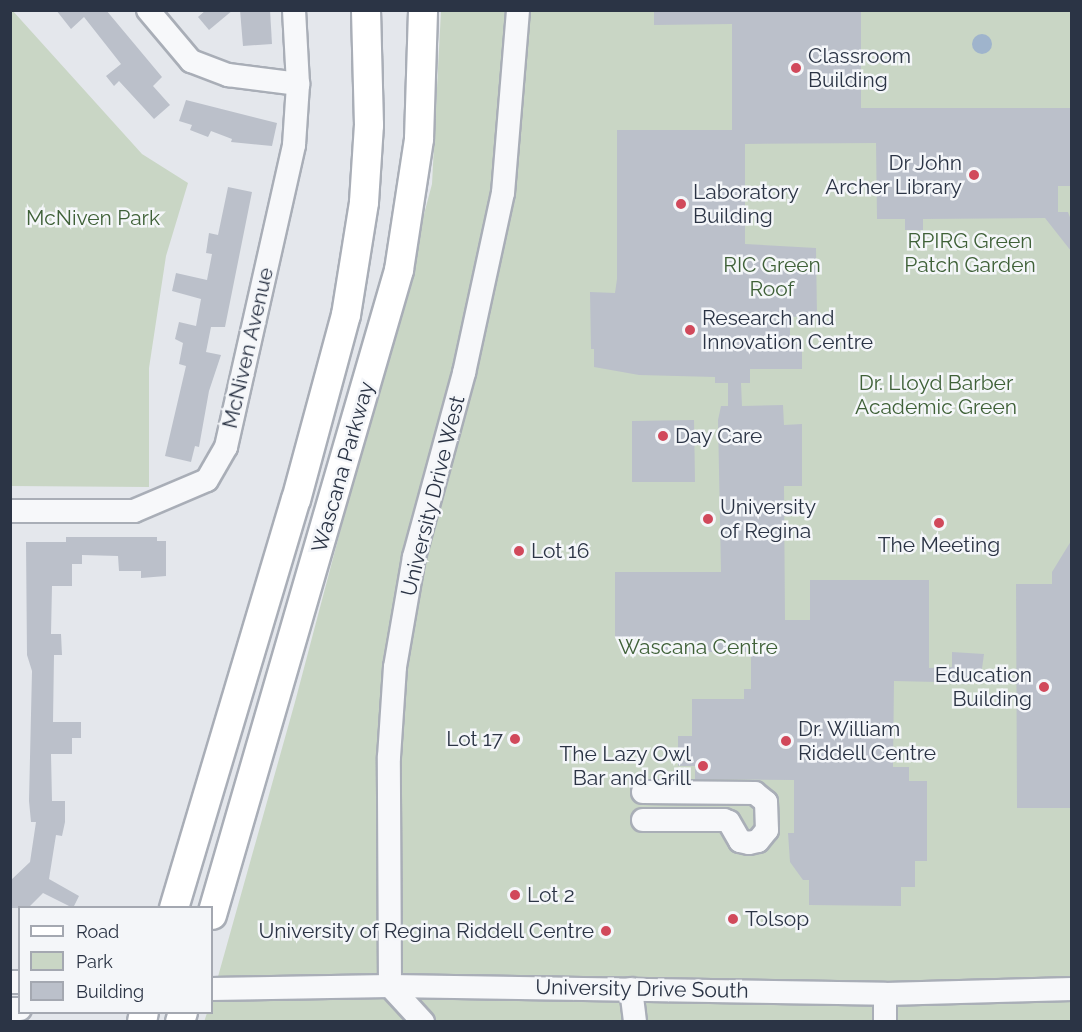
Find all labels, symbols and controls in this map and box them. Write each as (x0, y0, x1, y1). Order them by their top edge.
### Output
place label: Classroom Building (808, 43, 911, 93)
marker: Classroom Building (789, 61, 803, 75)
place label: Dr John Archer Library (825, 150, 962, 200)
marker: Dr John Archer Library (967, 168, 981, 182)
place label: Laboratory Building (693, 179, 799, 229)
marker: Laboratory Building (674, 197, 688, 211)
park label: McNiven Park (26, 205, 160, 231)
park label: RPIRG Green Patch Garden (904, 228, 1036, 278)
park label: RIC Green Roof (723, 252, 821, 302)
street label: McNiven Avenue (217, 265, 279, 431)
place label: Research and Innovation Centre (702, 305, 873, 355)
marker: Research and Innovation Centre (683, 323, 697, 337)
park label: Dr. Lloyd Barber Academic Green (855, 370, 1017, 420)
street label: Wascana Parkway (307, 379, 379, 555)
street label: University Drive West (396, 392, 470, 600)
place label: Day Care (675, 423, 763, 449)
marker: Day Care (656, 429, 670, 443)
place label: University of Regina (720, 494, 816, 544)
marker: University of Regina (701, 512, 715, 526)
marker: The Meeting (932, 516, 946, 530)
place label: The Meeting (878, 532, 1000, 558)
place label: Lot 16 (531, 538, 589, 564)
marker: Lot 16 (512, 544, 526, 558)
park label: Wascana Centre (618, 634, 778, 660)
place label: Education Building (935, 662, 1032, 712)
marker: Education Building (1037, 680, 1051, 694)
place label: Dr. William Riddell Centre (798, 716, 937, 766)
place label: Lot 17 (446, 726, 503, 752)
marker: Lot 17 (508, 732, 522, 746)
marker: Dr. William Riddell Centre (779, 734, 793, 748)
place label: The Lazy Owl Bar and Grill (559, 741, 691, 791)
marker: The Lazy Owl Bar and Grill (696, 759, 710, 773)
place label: Lot 2 (527, 882, 575, 908)
marker: Lot 2 (508, 888, 522, 902)
legend (18, 906, 213, 1014)
place label: Tolsop (745, 906, 809, 932)
marker: Tolsop (726, 912, 740, 926)
place label: University of Regina Riddell Centre (257, 918, 594, 944)
text: Road (76, 921, 119, 942)
marker: University of Regina Riddell Centre (599, 924, 613, 938)
text: Park (76, 951, 113, 972)
street label: University Drive South (535, 975, 749, 1003)
text: Building (76, 981, 144, 1002)

